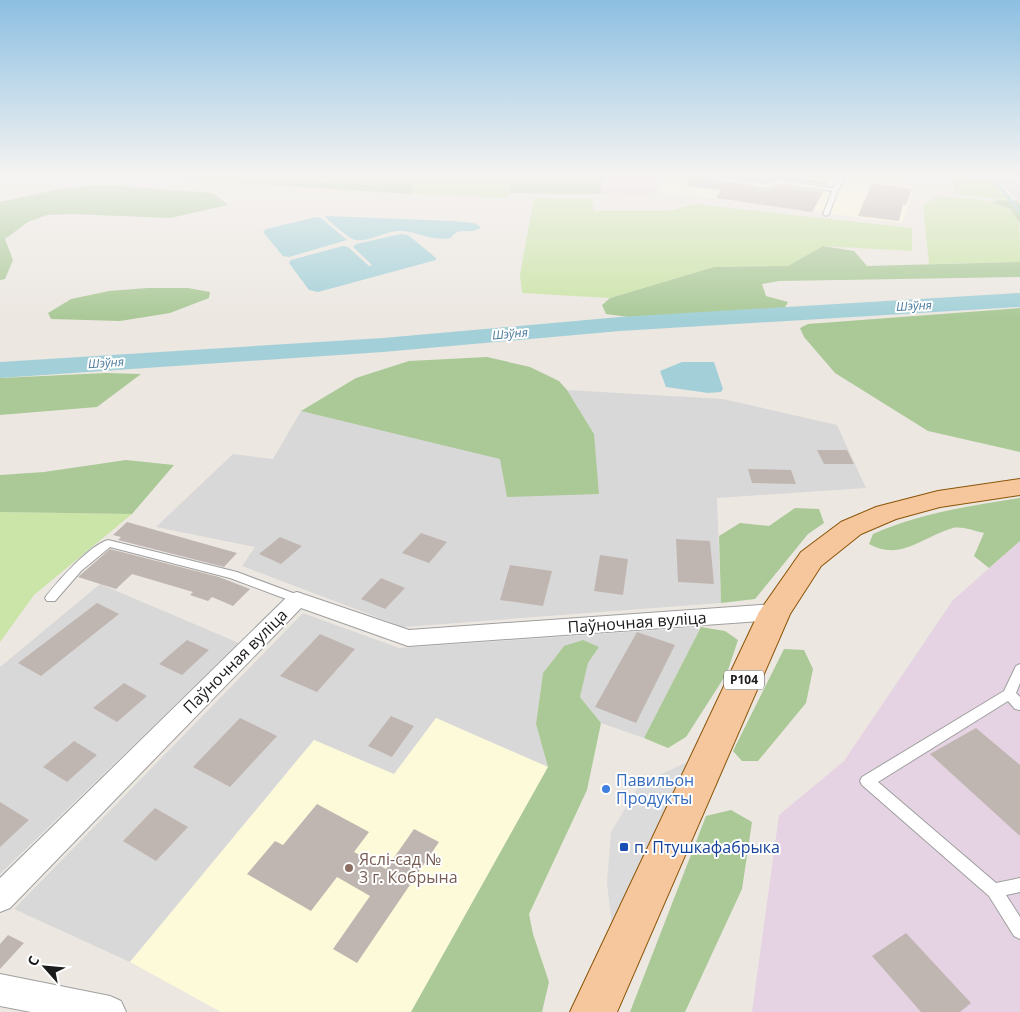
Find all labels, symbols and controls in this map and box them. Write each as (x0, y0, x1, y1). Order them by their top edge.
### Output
water label: Шэўня (896, 296, 932, 315)
water label: Шэўня (491, 323, 529, 344)
water label: Шэўня (87, 353, 125, 372)
street label: Паўночная вуліца (178, 604, 292, 718)
street label: Паўночная вуліца (567, 606, 707, 638)
road number: Р104 (724, 670, 764, 690)
place label: Павильон Продукты (616, 769, 694, 809)
marker: Павильон Продукты (600, 783, 612, 795)
place label: п. Птушкафабрыка (634, 836, 780, 858)
marker: п. Птушкафабрыка (618, 841, 630, 853)
place label: Яслі-сад № 3 г. Кобрына (359, 848, 458, 888)
marker: Яслі-сад № 3 г. Кобрына (343, 862, 355, 874)
north arrow (20, 942, 70, 992)
text: С (22, 953, 43, 969)

